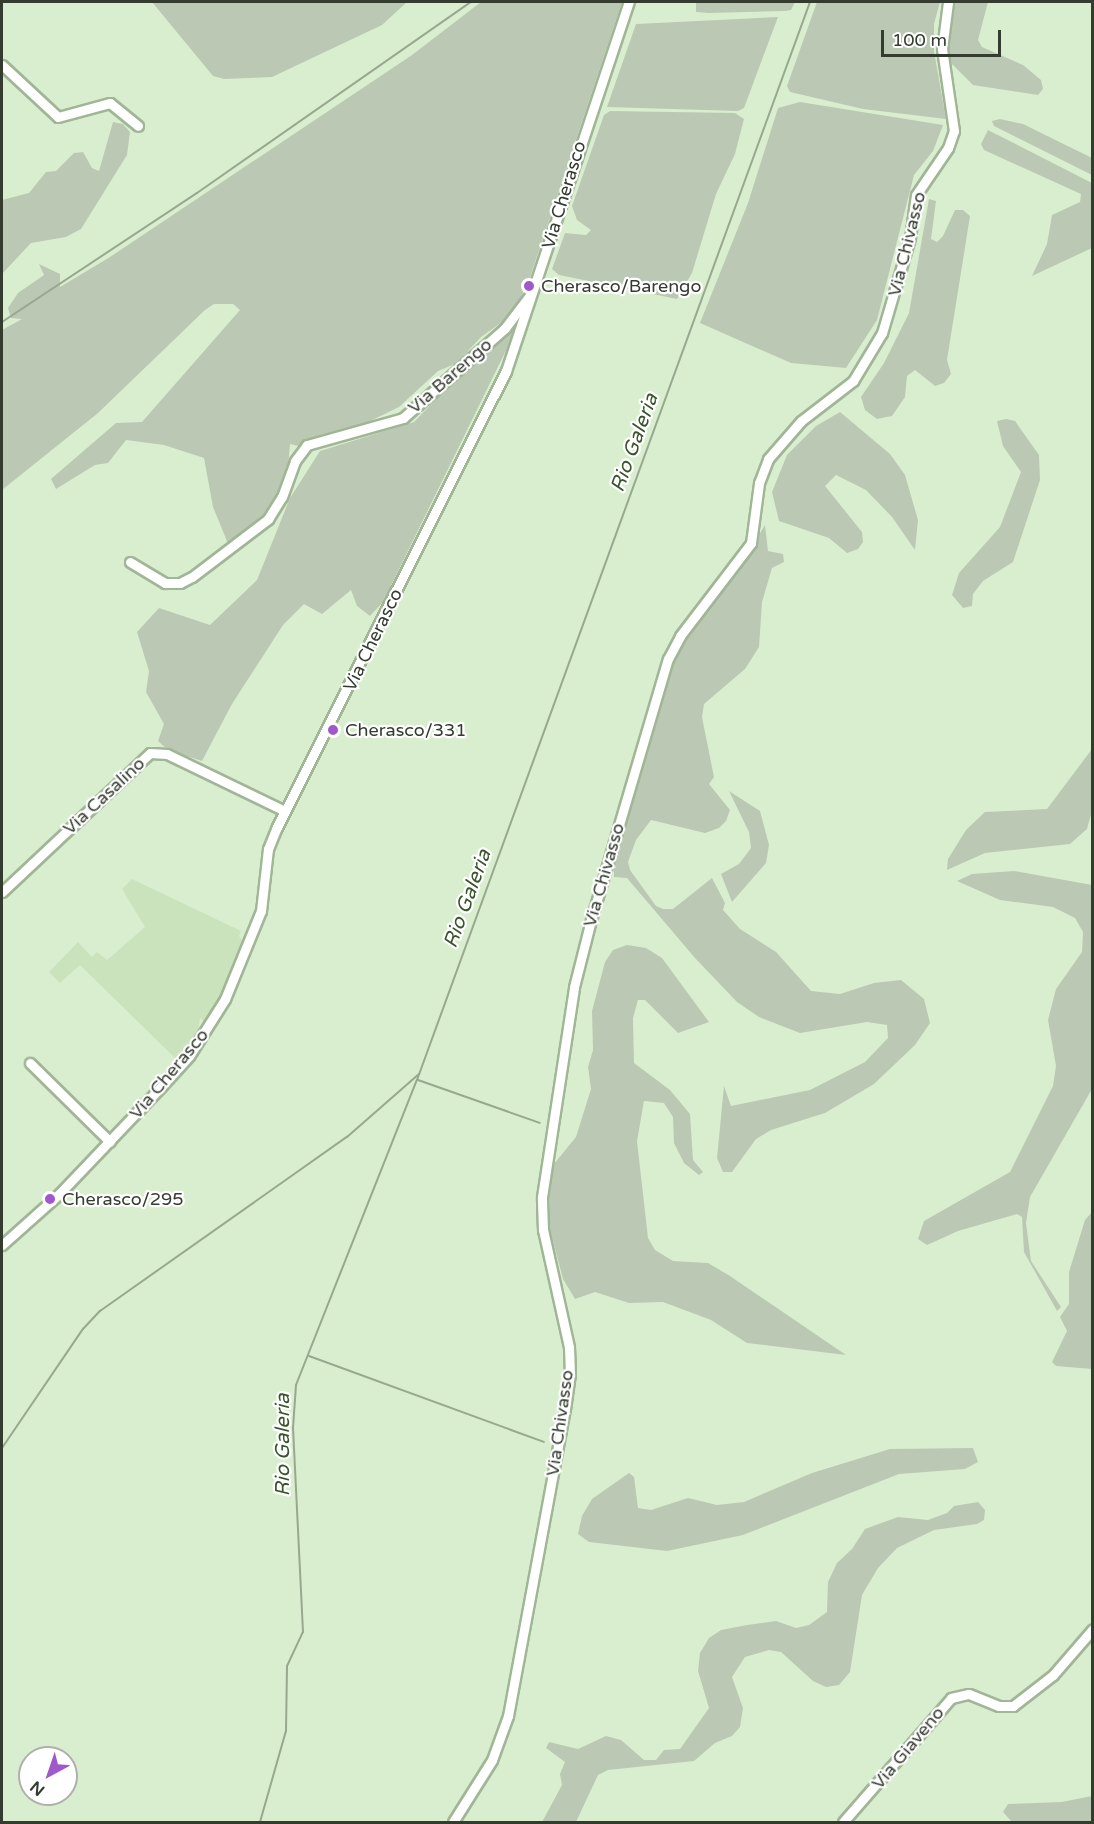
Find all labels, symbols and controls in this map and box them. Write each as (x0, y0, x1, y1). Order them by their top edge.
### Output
scale bar (884, 18, 1004, 56)
text: 100 m (892, 29, 947, 51)
street label: Via Cherasco (537, 139, 591, 251)
street label: Via Chivasso (884, 189, 930, 299)
place label: Cherasco/Barengo (541, 275, 701, 297)
marker: Cherasco/Barengo (522, 279, 536, 293)
street label: Via Barengo (404, 334, 496, 418)
water label: Rio Galeria (606, 390, 664, 496)
street label: Via Cherasco (339, 585, 407, 695)
place label: Cherasco/331 (345, 719, 467, 741)
marker: Cherasco/331 (326, 723, 340, 737)
street label: Via Casalino (59, 753, 149, 839)
street label: Via Chivasso (579, 820, 629, 930)
water label: Rio Galeria (439, 846, 497, 952)
street label: Via Cherasco (125, 1024, 213, 1124)
place label: Cherasco/295 (62, 1188, 184, 1210)
marker: Cherasco/295 (43, 1192, 57, 1206)
street label: Via Chivasso (542, 1368, 578, 1478)
water label: Rio Galeria (271, 1393, 295, 1497)
street label: Via Giaveno (867, 1702, 949, 1794)
north arrow (18, 1746, 78, 1806)
text: N (26, 1776, 49, 1800)

